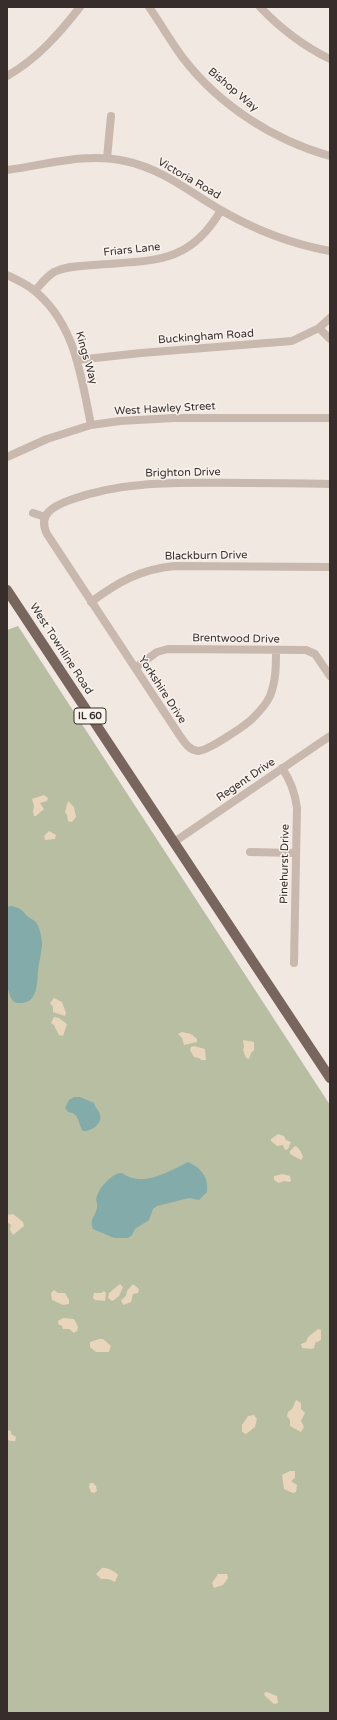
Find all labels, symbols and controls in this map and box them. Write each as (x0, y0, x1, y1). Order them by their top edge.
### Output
street label: Bishop Way (205, 65, 261, 115)
street label: Victoria Road (155, 156, 223, 202)
street label: Friars Lane (103, 240, 161, 260)
street label: Buckingham Road (158, 327, 254, 347)
street label: Kings Way (72, 330, 100, 386)
street label: West Hawley Street (114, 400, 216, 418)
street label: Brighton Drive (145, 466, 221, 480)
street label: Blackburn Drive (164, 549, 248, 563)
street label: West Townline Road (27, 601, 95, 697)
street label: Brentwood Drive (192, 632, 280, 646)
street label: Yorkshire Drive (135, 654, 189, 726)
road number: IL 60 (74, 708, 106, 724)
street label: Regent Drive (214, 756, 278, 804)
street label: Pinehurst Drive (278, 824, 292, 904)

